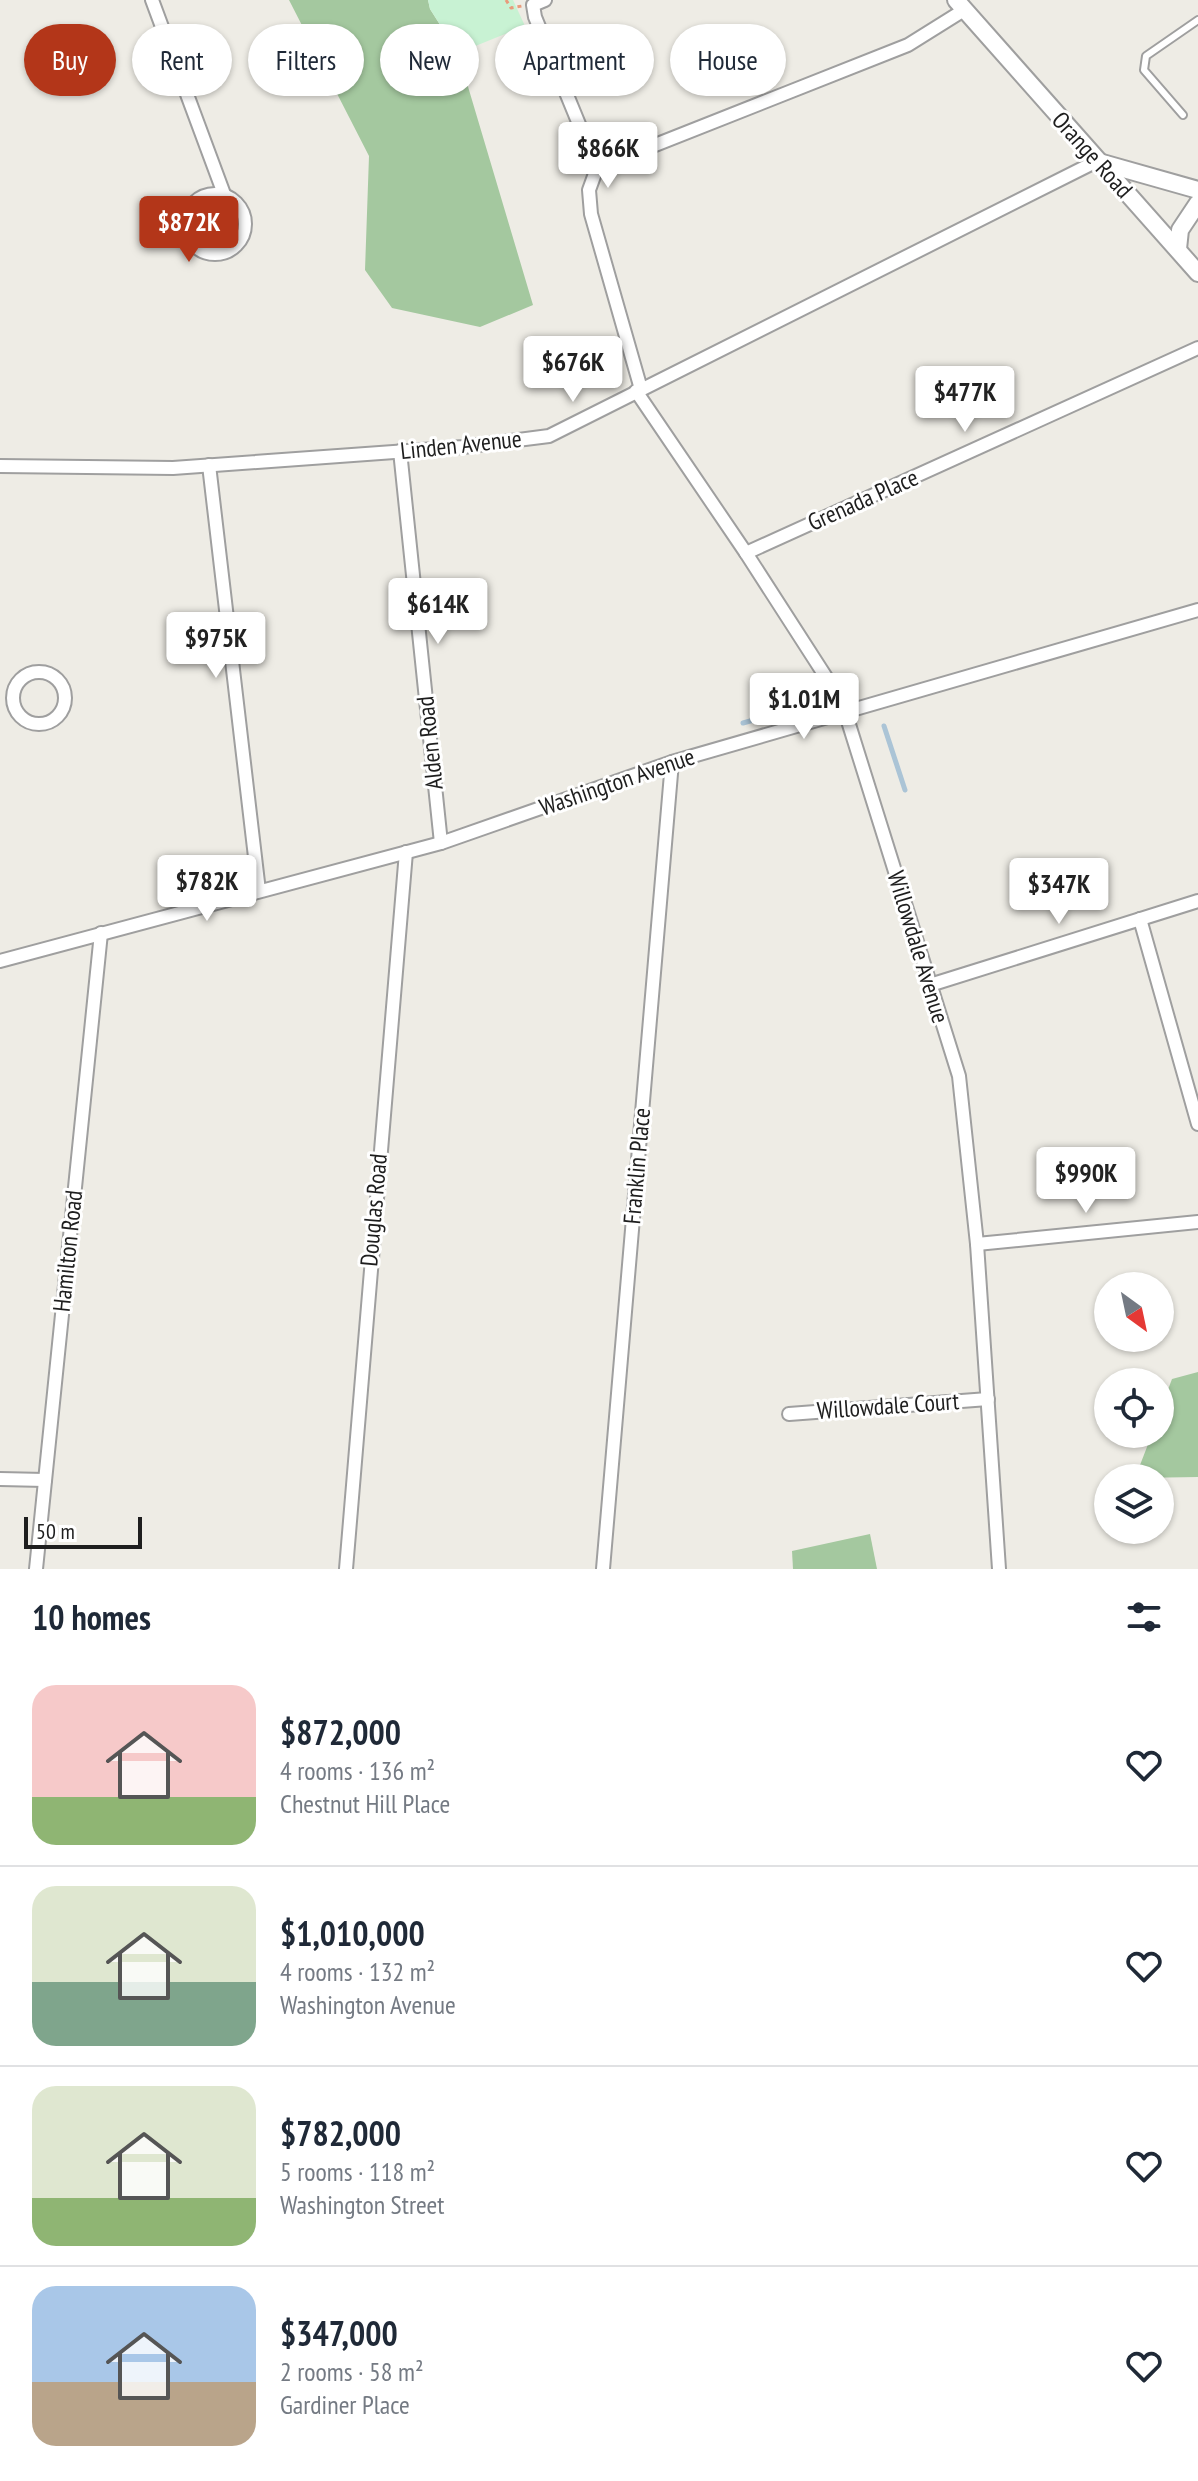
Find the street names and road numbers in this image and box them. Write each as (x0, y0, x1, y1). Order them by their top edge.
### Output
street label: Orange Road (1045, 105, 1139, 204)
street label: Linden Avenue (399, 423, 523, 466)
street label: Grenada Place (803, 461, 923, 538)
street label: Alden Road (409, 695, 450, 791)
street label: Washington Avenue (535, 740, 699, 823)
street label: Willowdale Avenue (881, 867, 956, 1027)
street label: Franklin Place (616, 1107, 657, 1225)
street label: Douglas Road (353, 1152, 394, 1268)
street label: Hamilton Road (46, 1189, 89, 1313)
street label: Willowdale Court (816, 1385, 960, 1426)

